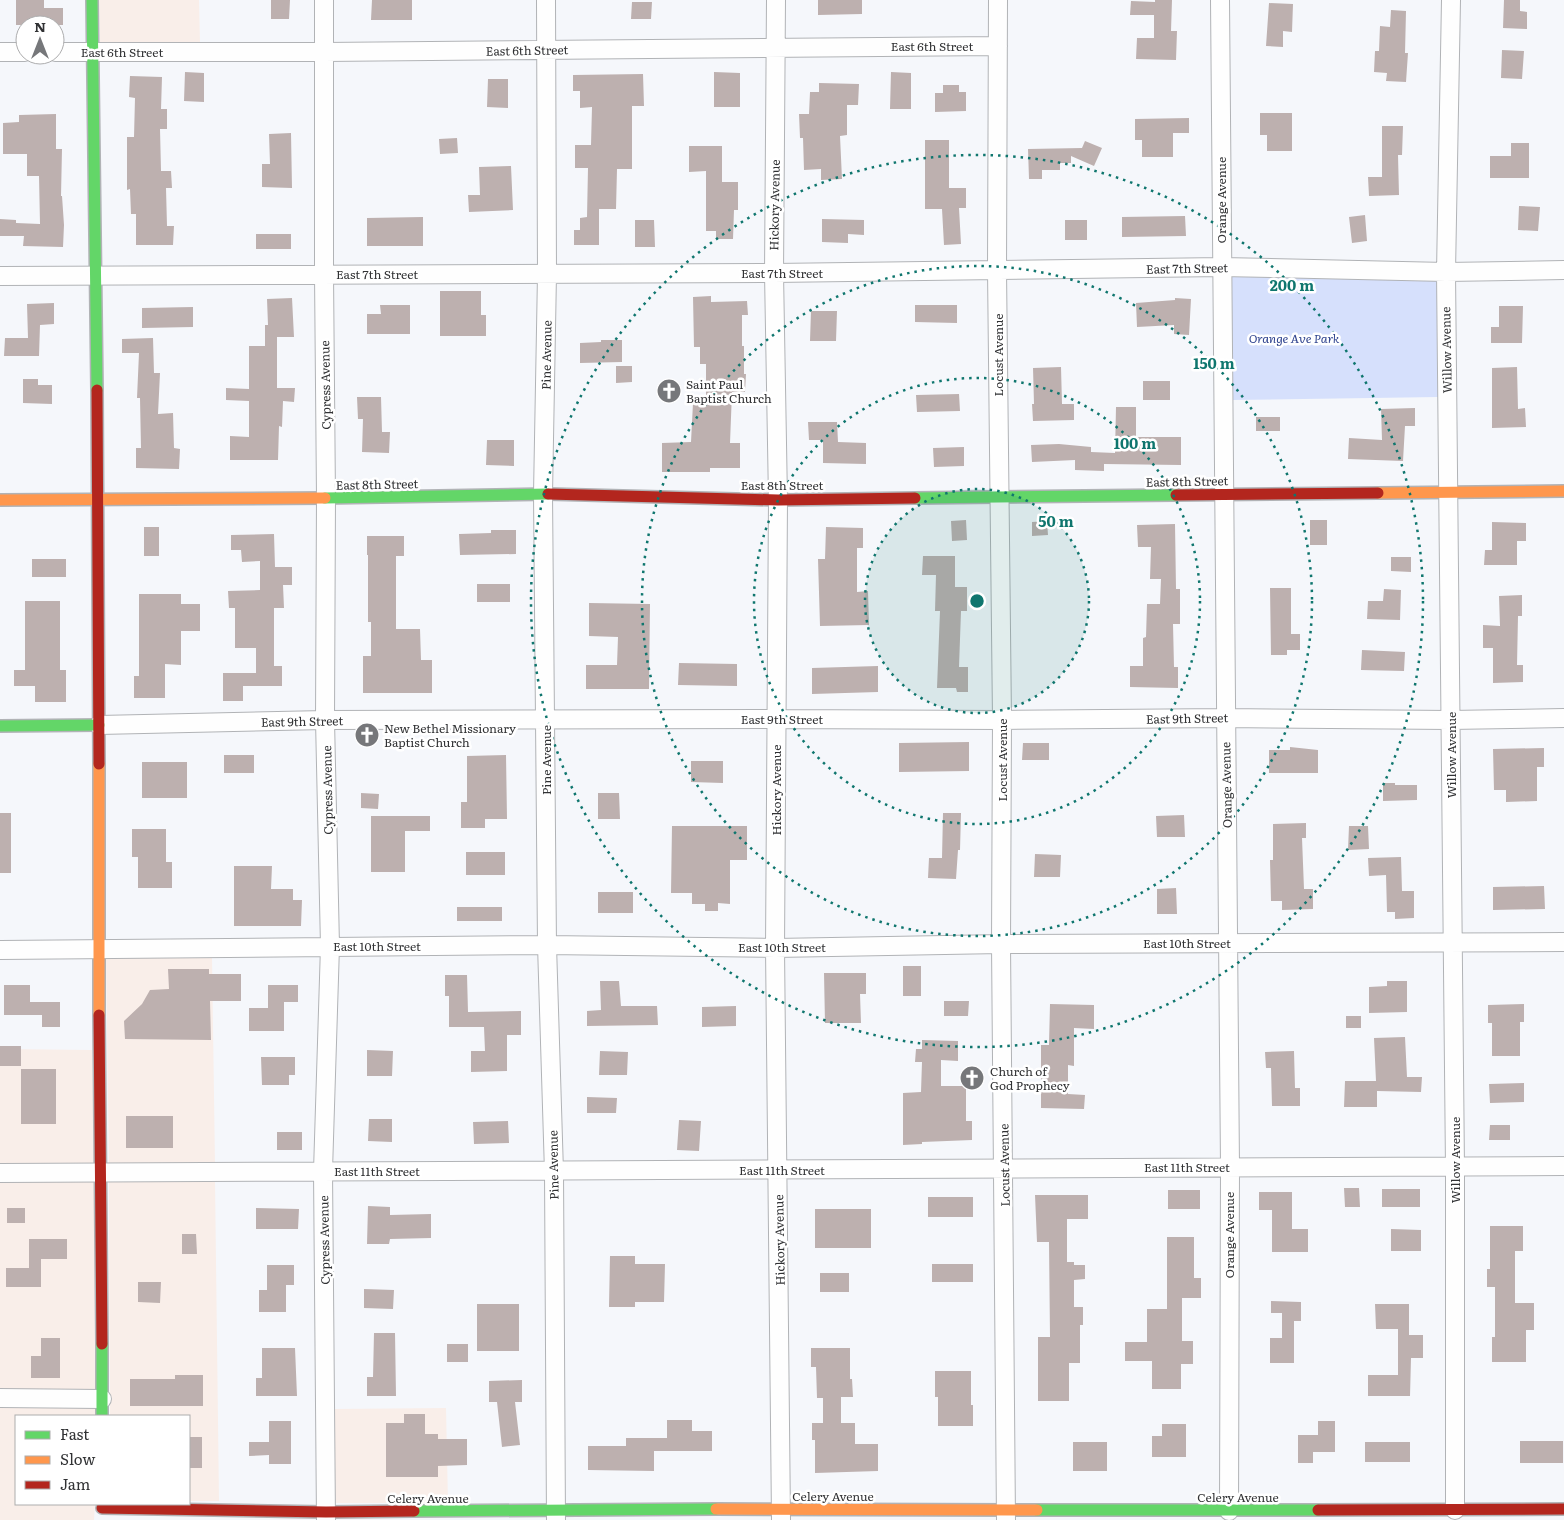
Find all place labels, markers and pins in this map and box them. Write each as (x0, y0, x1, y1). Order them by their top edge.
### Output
place label: Saint Paul Baptist Church (686, 375, 772, 407)
church icon: Saint Paul Baptist Church (656, 378, 682, 404)
centre of rings (968, 592, 986, 610)
place label: New Bethel Missionary Baptist Church (384, 719, 516, 751)
church icon: New Bethel Missionary Baptist Church (354, 722, 380, 748)
place label: Church of God Prophecy (990, 1062, 1070, 1094)
church icon: Church of God Prophecy (959, 1065, 985, 1091)

